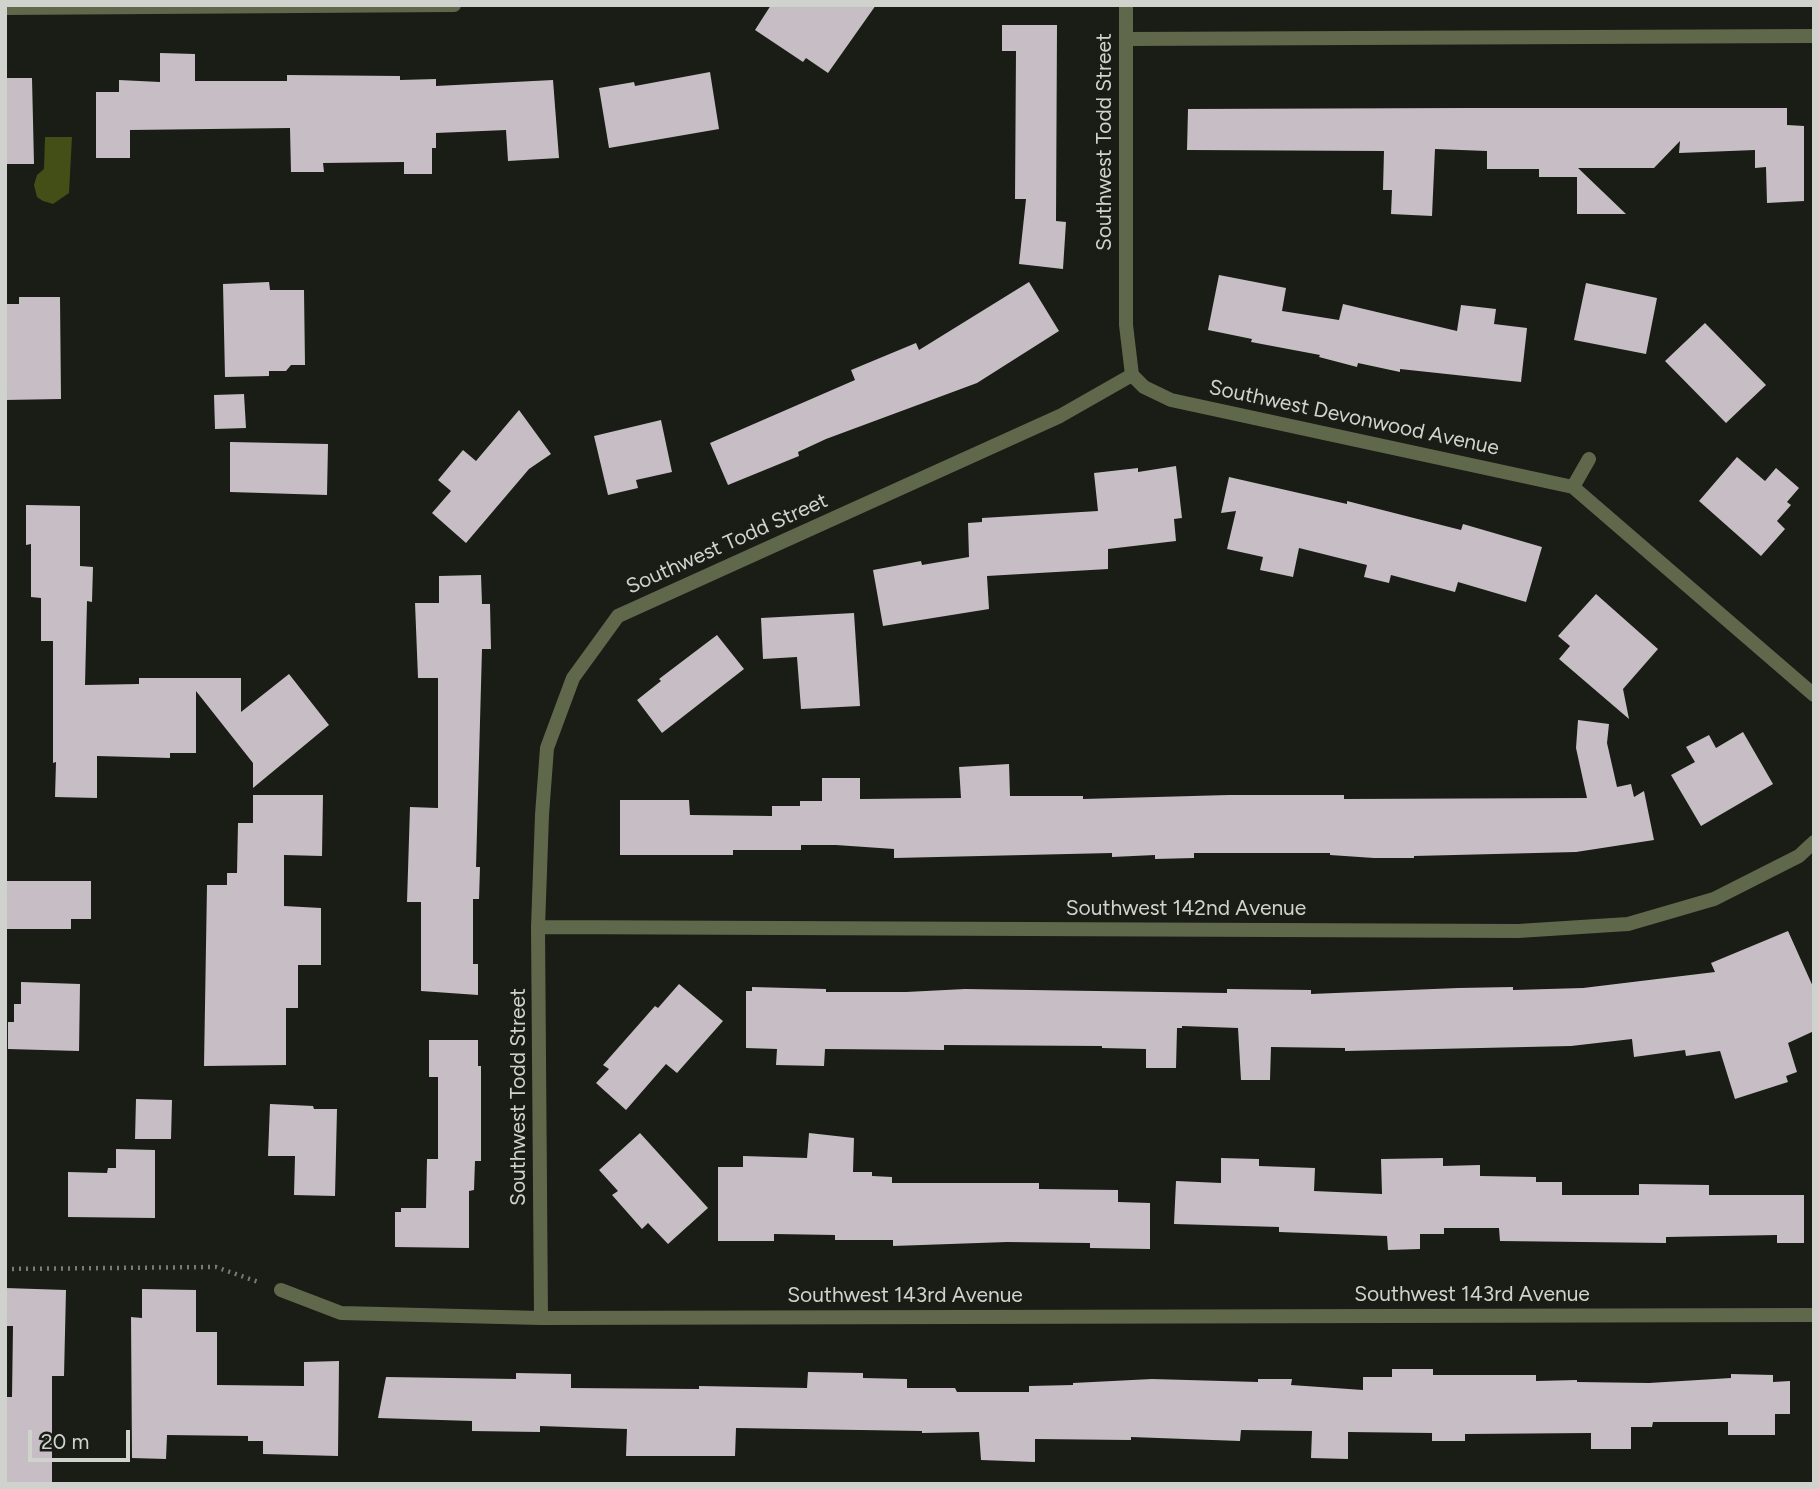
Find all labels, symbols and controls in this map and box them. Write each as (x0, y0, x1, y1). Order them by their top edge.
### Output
street label: Southwest Todd Street (1092, 33, 1118, 251)
street label: Southwest Devonwood Avenue (1207, 375, 1501, 461)
street label: Southwest Todd Street (622, 488, 832, 600)
street label: Southwest 142nd Avenue (1066, 896, 1306, 922)
street label: Southwest Todd Street (506, 988, 532, 1206)
street label: Southwest 143rd Avenue (1354, 1282, 1590, 1308)
street label: Southwest 143rd Avenue (787, 1283, 1023, 1309)
scale bar (32, 1416, 133, 1460)
text: 20 m (41, 1429, 89, 1454)

